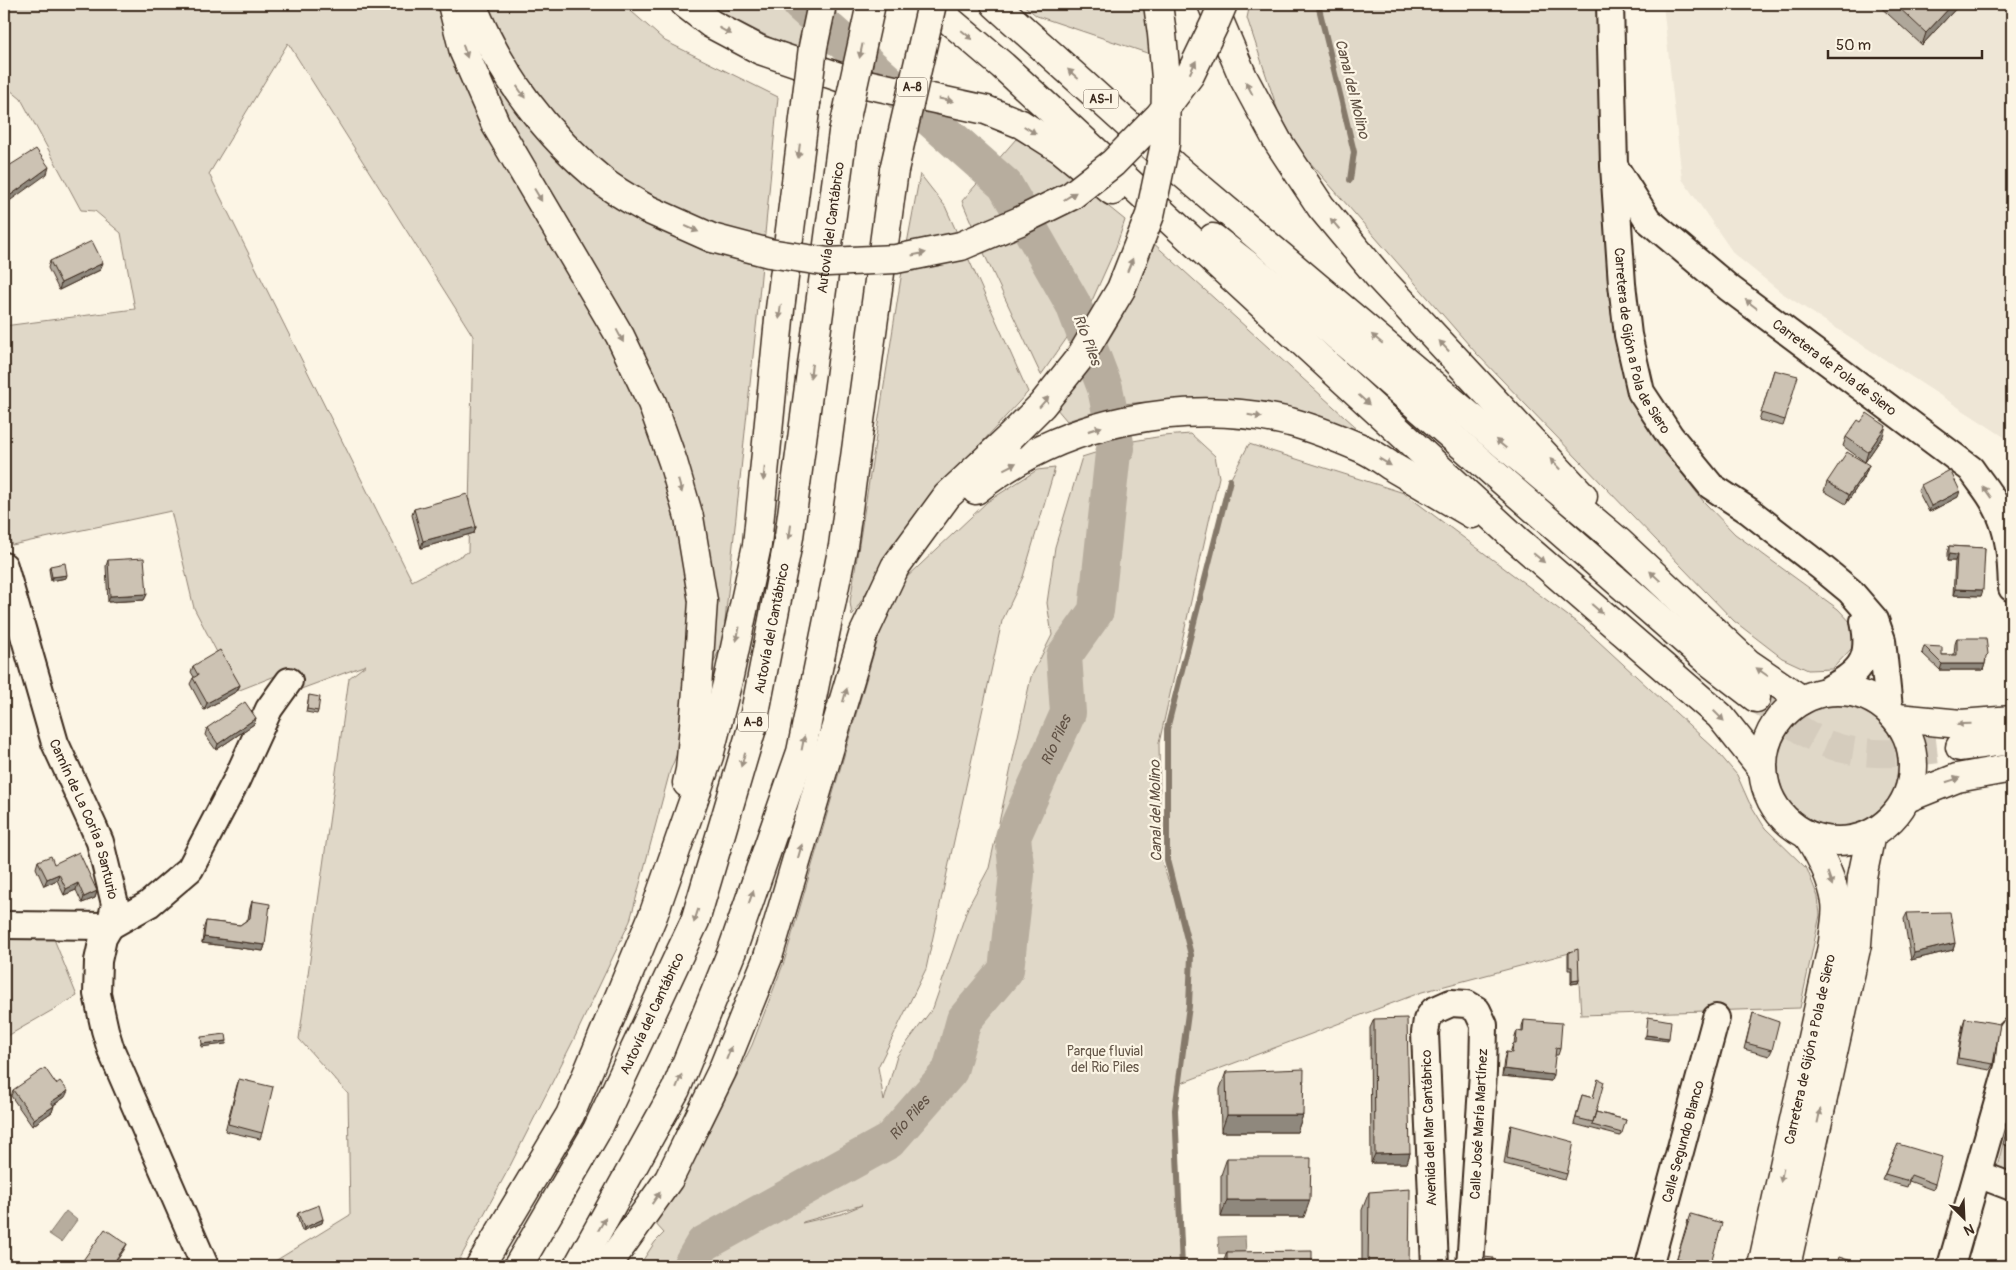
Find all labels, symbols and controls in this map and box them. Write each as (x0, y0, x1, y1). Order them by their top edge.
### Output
one-way arrow (719, 27, 732, 36)
scale bar (1828, 28, 1982, 60)
one-way arrow (960, 30, 973, 41)
text: 50 m (1836, 36, 1871, 55)
water label: Canal del Molino (1330, 37, 1374, 141)
one-way arrow (461, 43, 469, 58)
one-way arrow (857, 44, 865, 59)
one-way arrow (1190, 60, 1198, 74)
one-way arrow (1067, 68, 1079, 80)
road number: A-8 (897, 77, 927, 96)
one-way arrow (1244, 81, 1253, 94)
one-way arrow (516, 85, 526, 99)
road number: AS-I (1084, 90, 1118, 108)
one-way arrow (939, 96, 954, 104)
one-way arrow (1023, 125, 1037, 135)
one-way arrow (795, 143, 803, 159)
street label: Autovía del Cantábrico (813, 160, 847, 294)
one-way arrow (533, 189, 542, 202)
one-way arrow (1063, 191, 1076, 200)
one-way arrow (1330, 218, 1341, 231)
one-way arrow (685, 226, 699, 234)
street label: Carretera de Gijón a Pola de Siero (1611, 247, 1675, 437)
one-way arrow (912, 250, 927, 258)
one-way arrow (1126, 257, 1134, 272)
one-way arrow (1745, 299, 1758, 310)
one-way arrow (775, 305, 783, 321)
water label: Río Piles (1069, 312, 1106, 370)
street label: Carretera de Pola de Siero (1769, 315, 1901, 419)
one-way arrow (616, 328, 624, 343)
one-way arrow (1370, 333, 1383, 344)
one-way arrow (1438, 340, 1450, 352)
one-way arrow (807, 364, 815, 380)
one-way arrow (1358, 394, 1370, 406)
one-way arrow (1038, 396, 1050, 408)
one-way arrow (1247, 412, 1263, 420)
one-way arrow (1087, 425, 1102, 433)
one-way arrow (1495, 438, 1507, 450)
one-way arrow (1377, 458, 1392, 466)
one-way arrow (1549, 458, 1561, 470)
one-way arrow (1003, 462, 1017, 470)
one-way arrow (760, 466, 768, 482)
one-way arrow (677, 479, 685, 494)
one-way arrow (1982, 485, 1992, 499)
one-way arrow (785, 525, 793, 541)
one-way arrow (1532, 553, 1545, 564)
street label: Autovía del Cantábrico (750, 561, 792, 695)
one-way arrow (1649, 570, 1661, 582)
one-way arrow (1591, 603, 1604, 614)
one-way arrow (734, 627, 742, 642)
one-way arrow (1755, 668, 1769, 677)
one-way arrow (842, 687, 850, 702)
water label: Río Piles (1037, 710, 1076, 768)
one-way arrow (1713, 710, 1725, 722)
road number: A-8 (738, 712, 768, 732)
one-way arrow (1955, 720, 1971, 728)
one-way arrow (799, 735, 807, 751)
street label: Camín de La Coría a Santurio (46, 736, 122, 901)
one-way arrow (738, 753, 746, 768)
water label: Canal del Molino (1146, 759, 1166, 862)
one-way arrow (1945, 776, 1960, 783)
one-way arrow (796, 843, 804, 858)
one-way arrow (1826, 872, 1834, 887)
one-way arrow (747, 889, 755, 904)
one-way arrow (692, 908, 699, 923)
street label: Autovía del Cantábrico (616, 949, 688, 1077)
street label: Carretera de Gijón a Pola de Siero (1780, 952, 1839, 1146)
park label: Parque fluvial del Rio Piles (1067, 1043, 1143, 1076)
one-way arrow (725, 1045, 733, 1060)
street label: Calle José María Martínez (1467, 1048, 1491, 1200)
street label: Avenida del Mar Cantábrico (1418, 1049, 1440, 1207)
one-way arrow (676, 1074, 684, 1088)
street label: Calle Segundo Blanco (1658, 1078, 1707, 1205)
water label: Río Piles (885, 1090, 935, 1144)
one-way arrow (1815, 1109, 1823, 1124)
one-way arrow (1778, 1167, 1786, 1182)
one-way arrow (651, 1191, 661, 1205)
north arrow (1938, 1192, 1988, 1242)
one-way arrow (598, 1216, 606, 1231)
text: N (1961, 1220, 1977, 1239)

